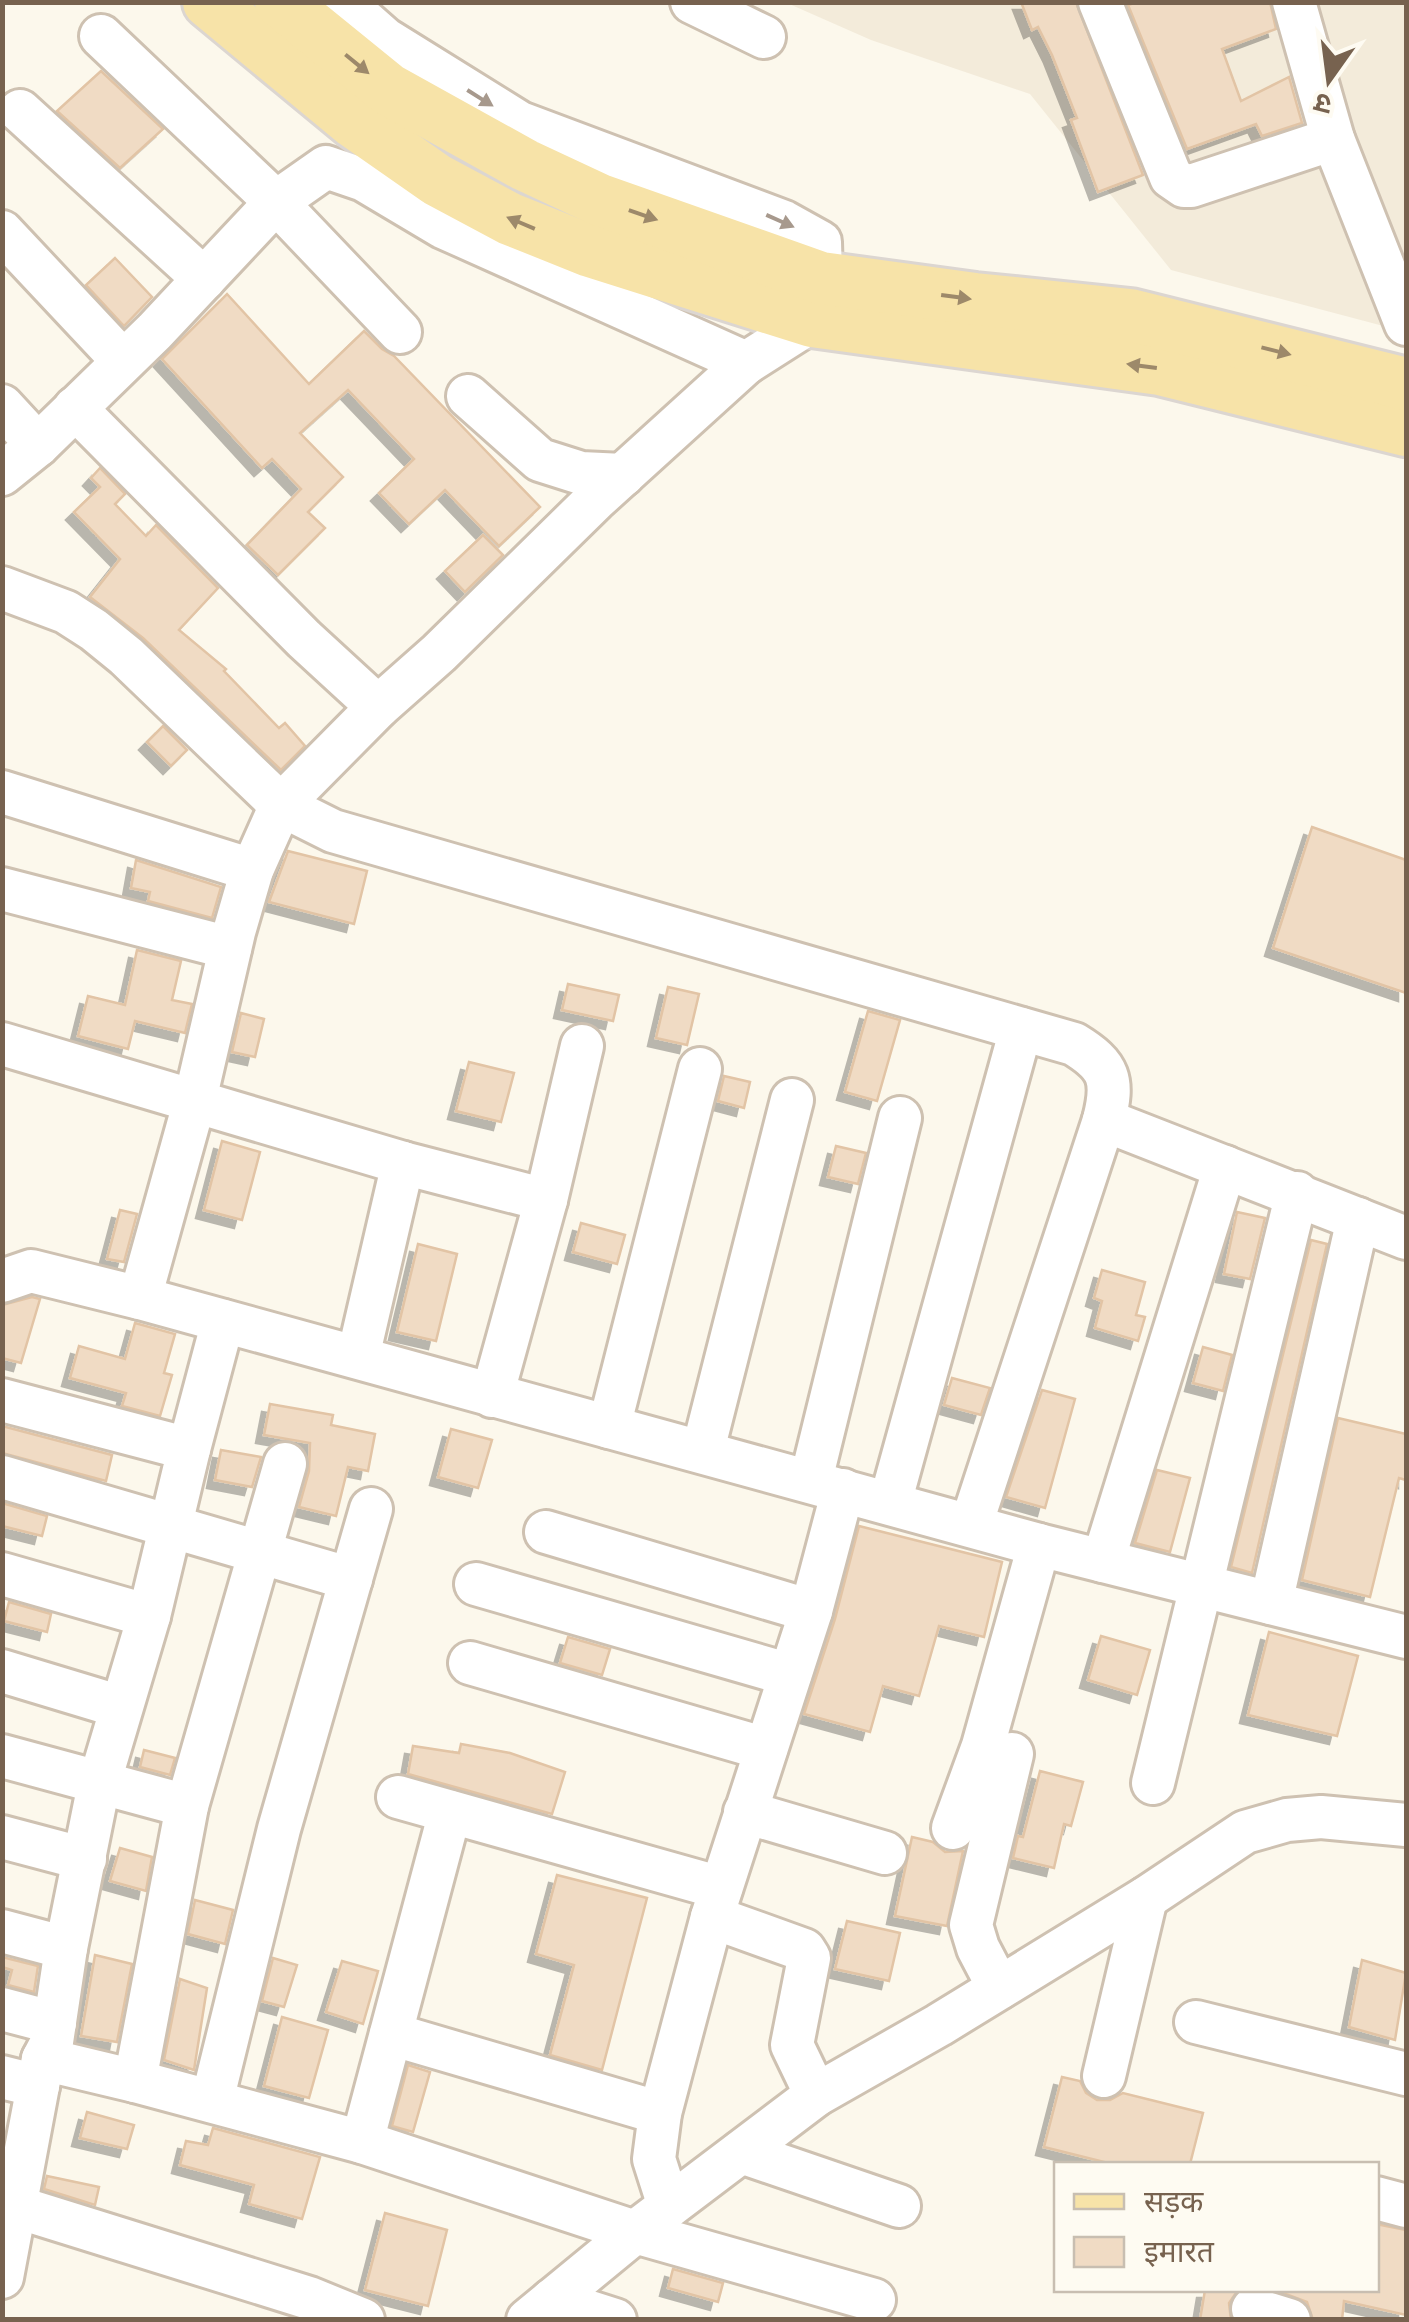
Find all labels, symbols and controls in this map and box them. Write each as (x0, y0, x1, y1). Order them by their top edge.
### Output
north arrow (1279, 30, 1379, 130)
one-way arrow (344, 53, 369, 74)
text: उ (1311, 86, 1335, 122)
one-way arrow (466, 89, 494, 106)
one-way arrow (629, 208, 659, 223)
one-way arrow (765, 213, 795, 229)
one-way arrow (506, 215, 536, 231)
one-way arrow (941, 289, 972, 305)
one-way arrow (1261, 344, 1292, 359)
one-way arrow (1125, 358, 1157, 374)
legend (1054, 2162, 1379, 2292)
text: सड़क (1144, 2184, 1204, 2219)
text: इमारत (1144, 2234, 1215, 2269)

